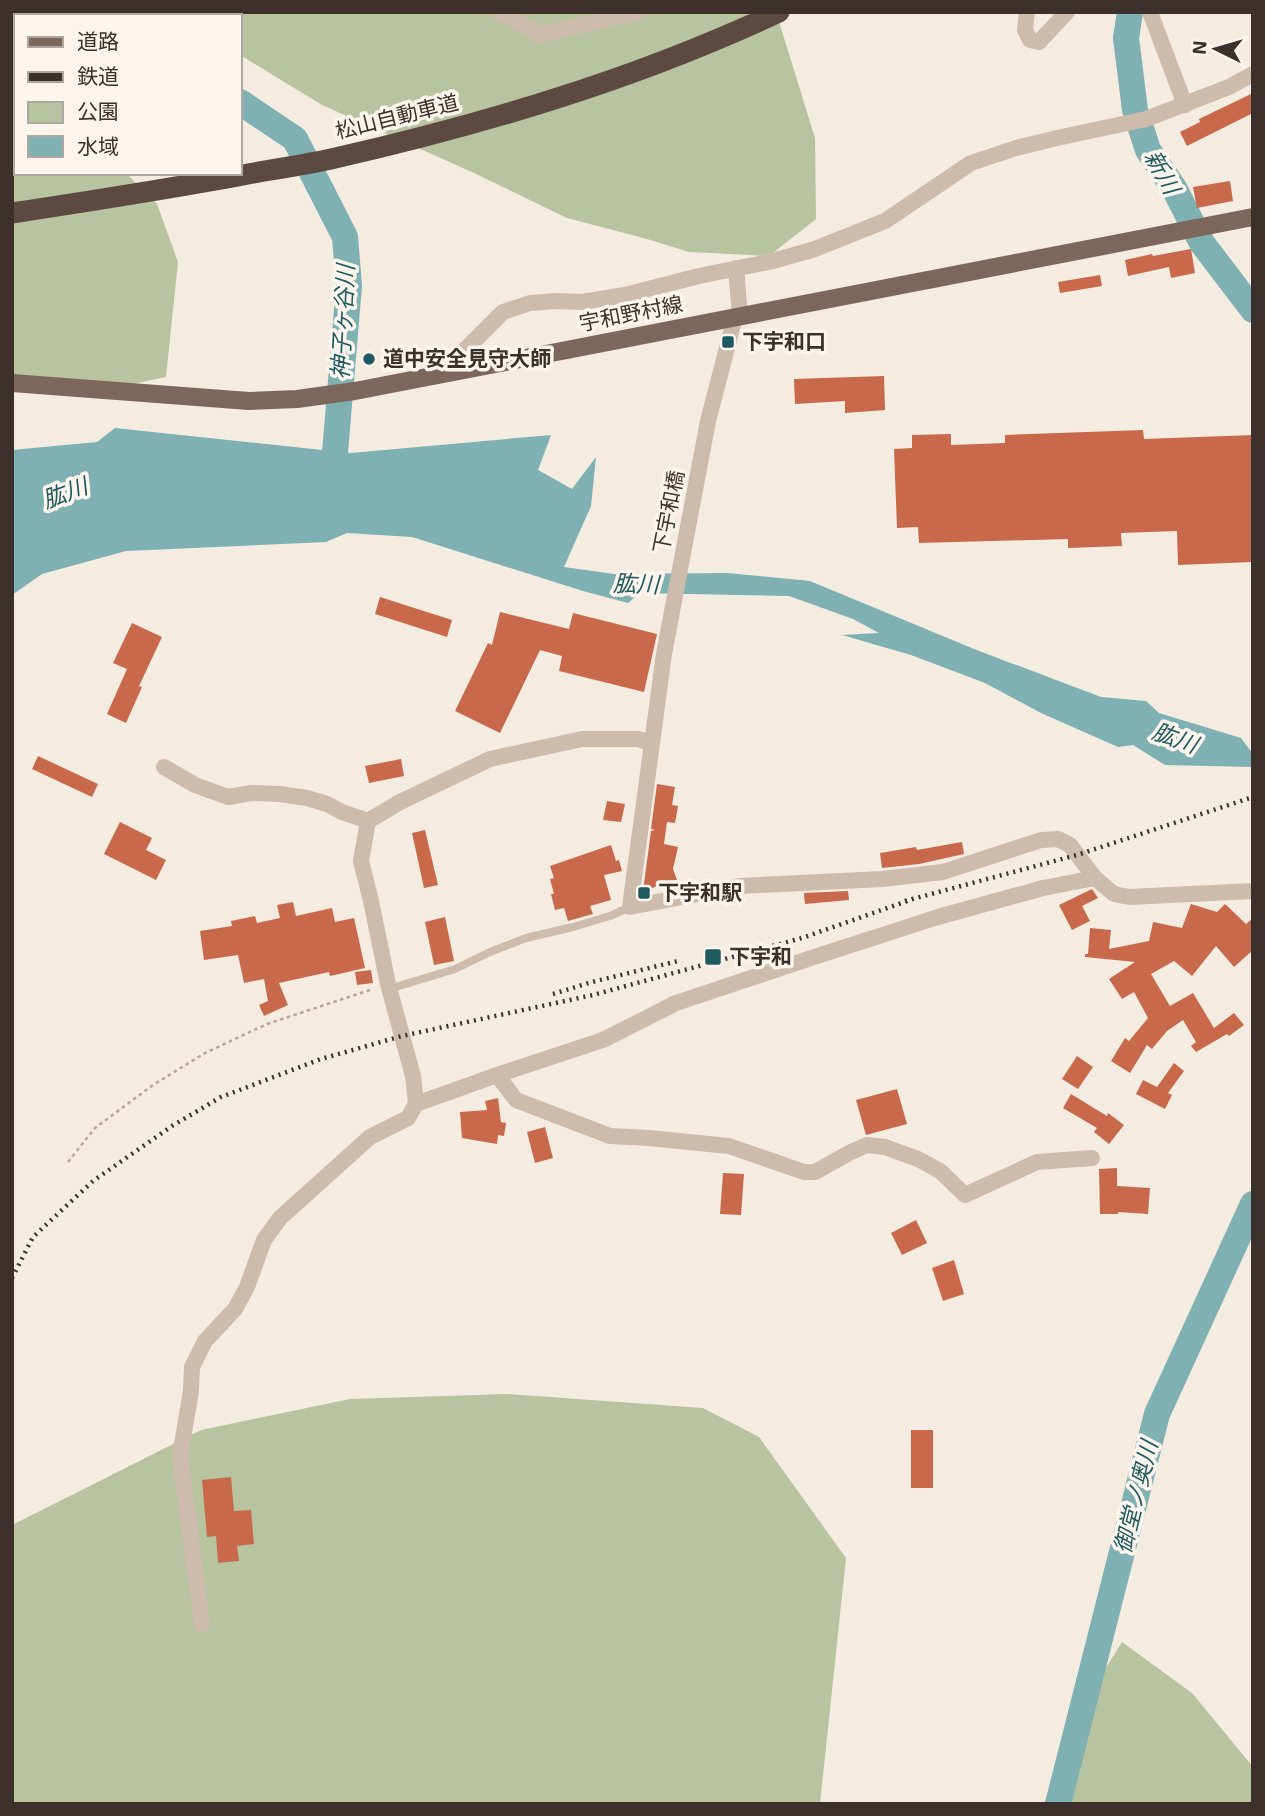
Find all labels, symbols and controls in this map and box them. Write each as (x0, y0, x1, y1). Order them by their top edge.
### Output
legend (14, 14, 242, 175)
north arrow (1181, 14, 1251, 84)
text: 道路 (77, 28, 119, 53)
text: N (1187, 40, 1211, 55)
text: 鉄道 (77, 63, 119, 88)
street label: 松山自動車道 (332, 88, 461, 143)
text: 公園 (77, 98, 119, 123)
text: 水域 (77, 133, 119, 158)
water label: 新川 (1139, 145, 1188, 201)
water label: 神子ヶ谷川 (325, 261, 359, 380)
street label: 宇和野村線 (577, 290, 685, 335)
place label: 下宇和口 (742, 328, 826, 353)
marker: 下宇和口 (720, 334, 736, 350)
place label: 道中安全見守大師 (383, 345, 551, 370)
marker: 道中安全見守大師 (361, 351, 377, 367)
street label: 下宇和橋 (647, 468, 688, 555)
water label: 肱川 (38, 470, 94, 513)
water label: 肱川 (613, 568, 663, 598)
water label: 肱川 (1149, 716, 1205, 759)
place label: 下宇和駅 (658, 879, 742, 904)
marker: 下宇和駅 (636, 885, 652, 901)
place label: 下宇和 (729, 943, 792, 968)
marker: 下宇和 (703, 947, 723, 967)
water label: 御堂ノ奥川 (1108, 1435, 1163, 1556)

